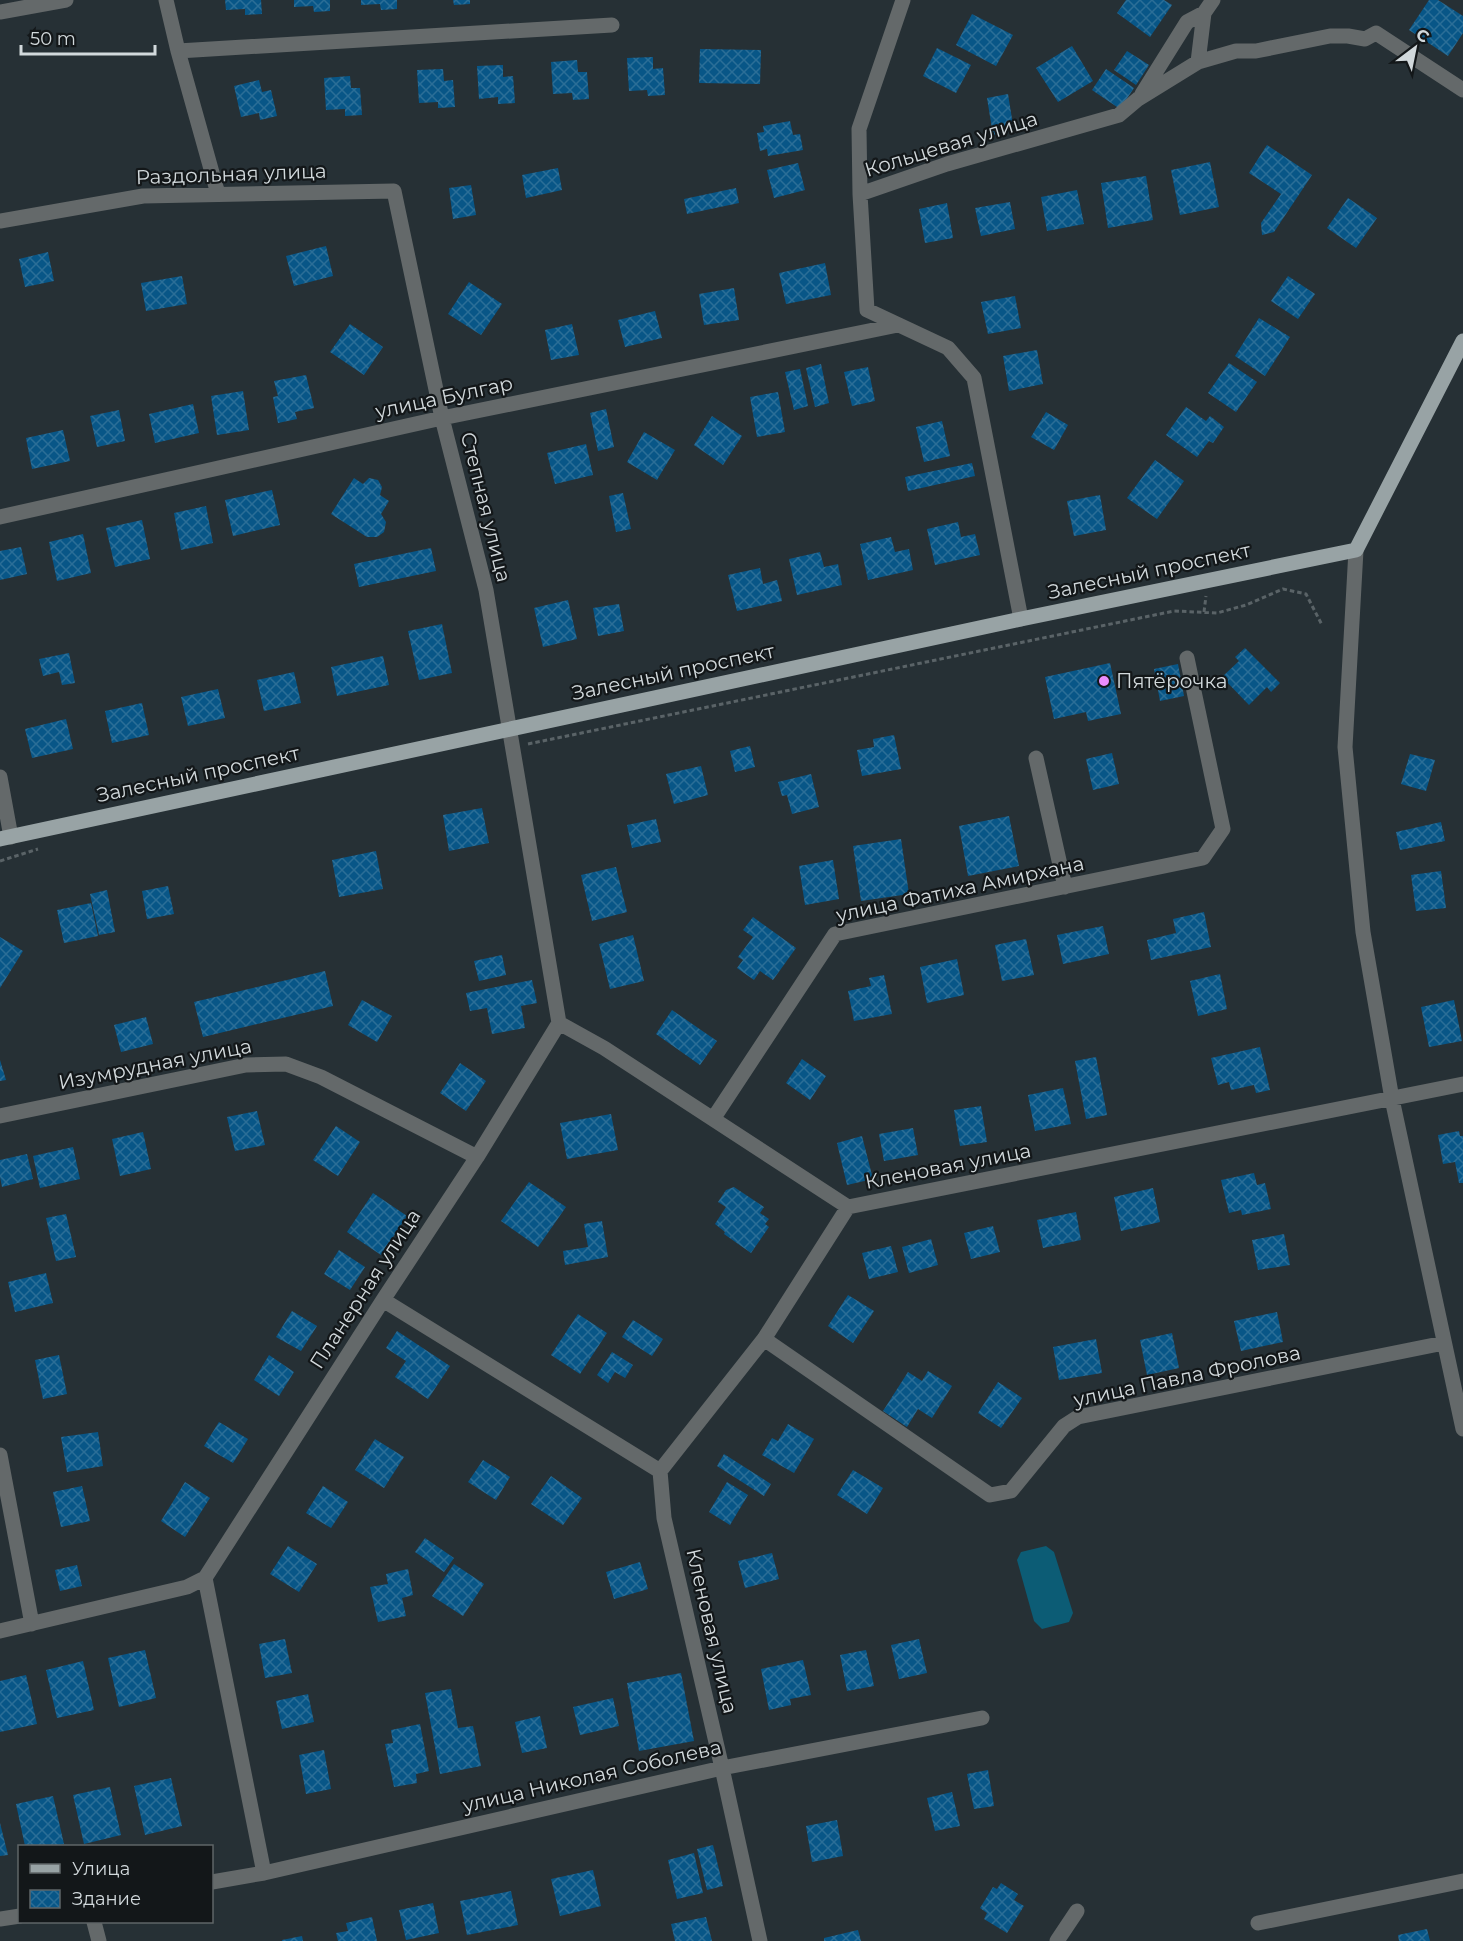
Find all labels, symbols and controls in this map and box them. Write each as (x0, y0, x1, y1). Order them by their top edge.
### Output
scale bar (21, 18, 154, 56)
north arrow (1385, 18, 1445, 78)
text: С (1413, 25, 1433, 47)
text: 50 m (30, 28, 76, 50)
street label: Кольцевая улица (862, 106, 1040, 182)
street label: Раздольная улица (135, 159, 327, 189)
street label: улица Булгар (372, 371, 515, 424)
street label: Степная улица (456, 429, 516, 585)
street label: Залесный проспект (1046, 538, 1253, 604)
street label: Залесный проспект (570, 639, 777, 705)
place label: Пятёрочка (1116, 669, 1227, 693)
marker: Пятёрочка (1097, 674, 1111, 688)
street label: Залесный проспект (95, 741, 302, 807)
street label: улица Фатиха Амирхана (833, 851, 1086, 927)
street label: Изумрудная улица (56, 1034, 254, 1094)
street label: Кленовая улица (863, 1138, 1033, 1194)
street label: Планерная улица (304, 1205, 426, 1373)
street label: улица Павла Фролова (1070, 1340, 1303, 1412)
street label: Кленовая улица (681, 1546, 743, 1716)
street label: улица Николая Соболева (459, 1735, 724, 1818)
legend (18, 1845, 213, 1923)
text: Улица (72, 1858, 130, 1880)
text: Здание (72, 1888, 141, 1910)

